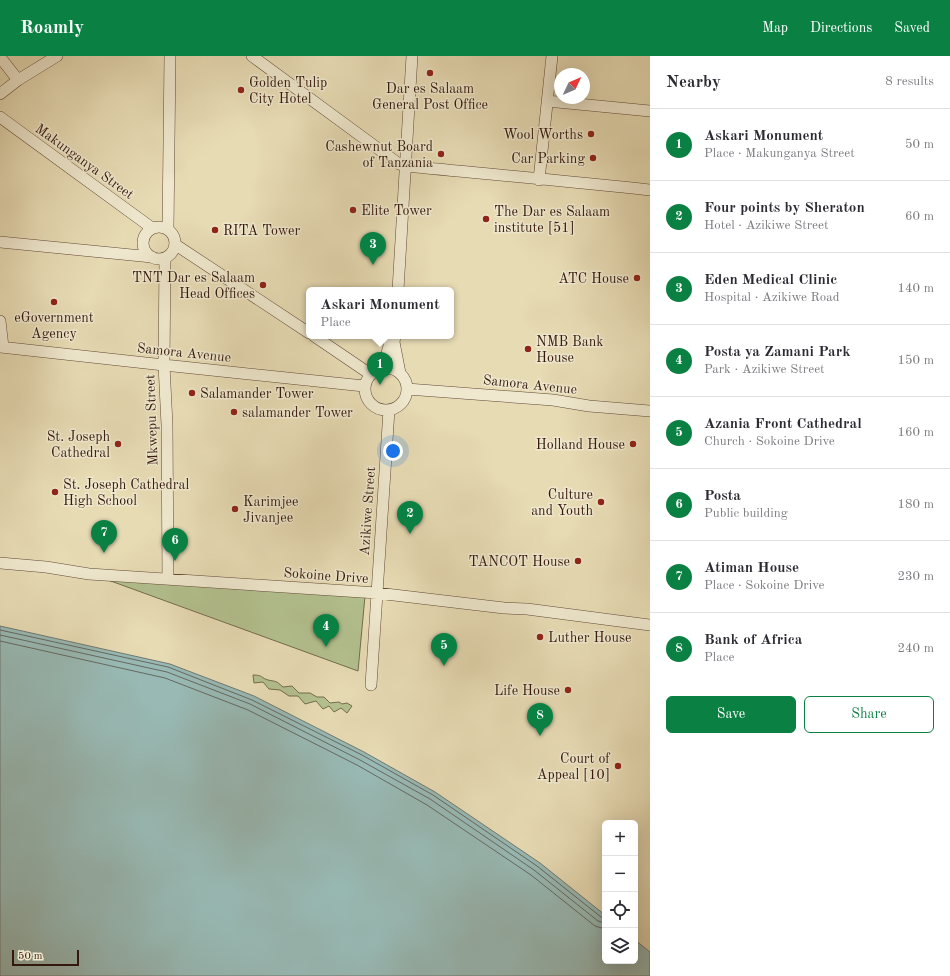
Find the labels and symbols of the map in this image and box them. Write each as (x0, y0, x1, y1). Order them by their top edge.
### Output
marker: Dar es Salaam General Post Office (425, 68, 435, 78)
north arrow (554, 68, 590, 104)
place label: Golden Tulip City Hotel (249, 76, 327, 106)
place label: Dar es Salaam General Post Office (372, 82, 488, 112)
marker: Golden Tulip City Hotel (236, 85, 246, 95)
street label: Makunganya Street (33, 121, 136, 202)
place label: Wool Worths (503, 128, 583, 142)
marker: Wool Worths (586, 129, 596, 139)
place label: Cashewnut Board of Tanzania (325, 140, 433, 170)
marker: Cashewnut Board of Tanzania (436, 149, 446, 159)
place label: Car Parking (511, 152, 585, 166)
marker: Car Parking (588, 153, 598, 163)
place label: Elite Tower (361, 204, 432, 218)
marker: Elite Tower (348, 205, 358, 215)
place label: The Dar es Salaam institute [51] (494, 205, 610, 235)
marker: The Dar es Salaam institute [51] (481, 214, 491, 224)
place label: RITA Tower (223, 224, 300, 238)
marker: RITA Tower (210, 225, 220, 235)
pin: 3 (360, 232, 386, 265)
place label: TNT Dar es Salaam Head Offices (132, 271, 255, 301)
place label: ATC House (558, 272, 629, 286)
marker: ATC House (632, 273, 642, 283)
marker: TNT Dar es Salaam Head Offices (258, 280, 268, 290)
marker: eGovernment Agency (49, 297, 59, 307)
place label: eGovernment Agency (14, 311, 94, 341)
place label: NMB Bank House (536, 335, 604, 365)
street label: Samora Avenue (136, 341, 232, 365)
marker: NMB Bank House (523, 344, 533, 354)
pin: 1 (367, 352, 393, 385)
street label: Samora Avenue (482, 373, 578, 397)
street label: Mkwepu Street (143, 374, 161, 466)
place label: Salamander Tower (200, 387, 314, 401)
marker: Salamander Tower (187, 388, 197, 398)
place label: salamander Tower (242, 406, 353, 420)
marker: salamander Tower (229, 407, 239, 417)
place label: St. Joseph Cathedral (47, 430, 110, 460)
place label: Holland House (536, 438, 625, 452)
marker: St. Joseph Cathedral (113, 439, 123, 449)
marker: Holland House (628, 439, 638, 449)
your location (383, 441, 403, 461)
street label: Azikiwe Street (358, 466, 378, 556)
place label: St. Joseph Cathedral High School (63, 478, 189, 508)
marker: St. Joseph Cathedral High School (50, 487, 60, 497)
place label: Culture and Youth (531, 488, 593, 518)
place label: Karimjee Jivanjee (243, 495, 299, 525)
marker: Culture and Youth (596, 497, 606, 507)
pin: 2 (397, 501, 423, 534)
marker: Karimjee Jivanjee (230, 504, 240, 514)
pin: 7 (91, 520, 117, 553)
pin: 6 (162, 528, 188, 561)
place label: TANCOT House (469, 555, 570, 569)
marker: TANCOT House (573, 556, 583, 566)
street label: Sokoine Drive (283, 566, 369, 586)
pin: 4 (313, 614, 339, 647)
place label: Luther House (548, 631, 631, 645)
marker: Luther House (535, 632, 545, 642)
pin: 5 (431, 633, 457, 666)
place label: Life House (494, 684, 560, 698)
marker: Life House (563, 685, 573, 695)
pin: 8 (527, 703, 553, 736)
place label: Court of Appeal [10] (537, 752, 611, 782)
marker: Court of Appeal [10] (613, 761, 623, 771)
scale bar (12, 948, 79, 967)

